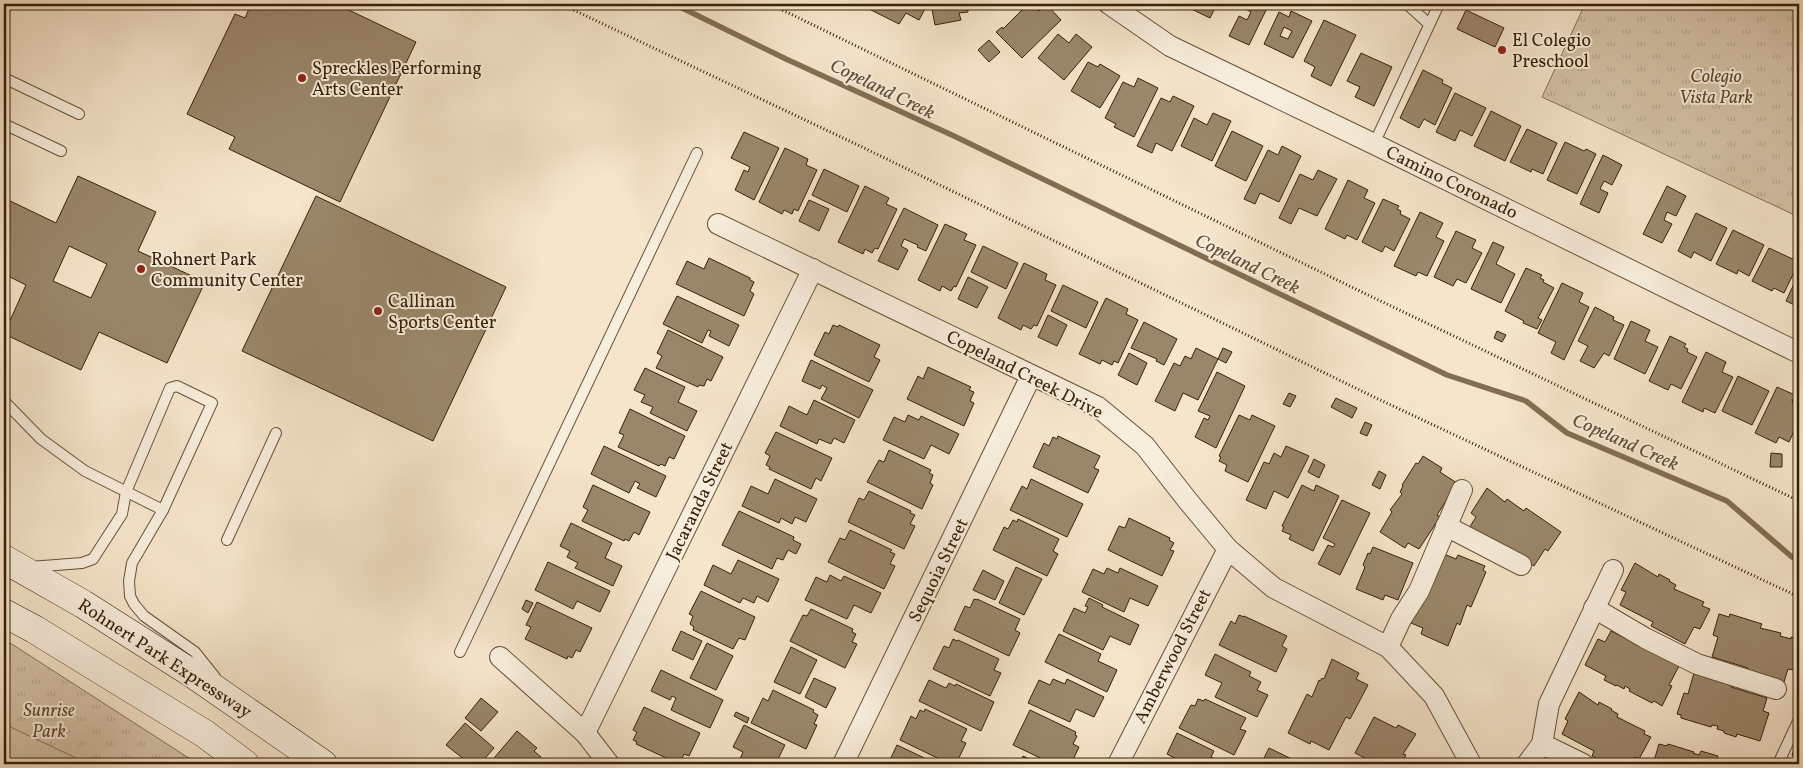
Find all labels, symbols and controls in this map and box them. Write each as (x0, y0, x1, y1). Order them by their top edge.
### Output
place label: El Colegio Preschool (1512, 29, 1591, 75)
marker: El Colegio Preschool (1496, 44, 1508, 56)
water label: Copeland Creek (825, 53, 939, 127)
place label: Spreckles Performing Arts Center (312, 57, 482, 103)
park label: Colegio Vista Park (1679, 65, 1753, 111)
marker: Spreckles Performing Arts Center (296, 72, 308, 84)
street label: Camino Coronado (1381, 141, 1521, 226)
water label: Copeland Creek (1190, 228, 1304, 302)
place label: Rohnert Park Community Center (151, 248, 303, 294)
marker: Rohnert Park Community Center (135, 263, 147, 275)
place label: Callinan Sports Center (388, 290, 497, 336)
marker: Callinan Sports Center (372, 305, 384, 317)
street label: Copeland Creek Drive (942, 325, 1107, 426)
water label: Copeland Creek (1568, 408, 1683, 478)
street label: Jacaranda Street (661, 438, 740, 565)
street label: Sequoia Street (903, 514, 975, 627)
street label: Amberwood Street (1129, 585, 1218, 728)
street label: Rohnert Park Expressway (72, 594, 256, 725)
park label: Sunrise Park (24, 699, 75, 745)

